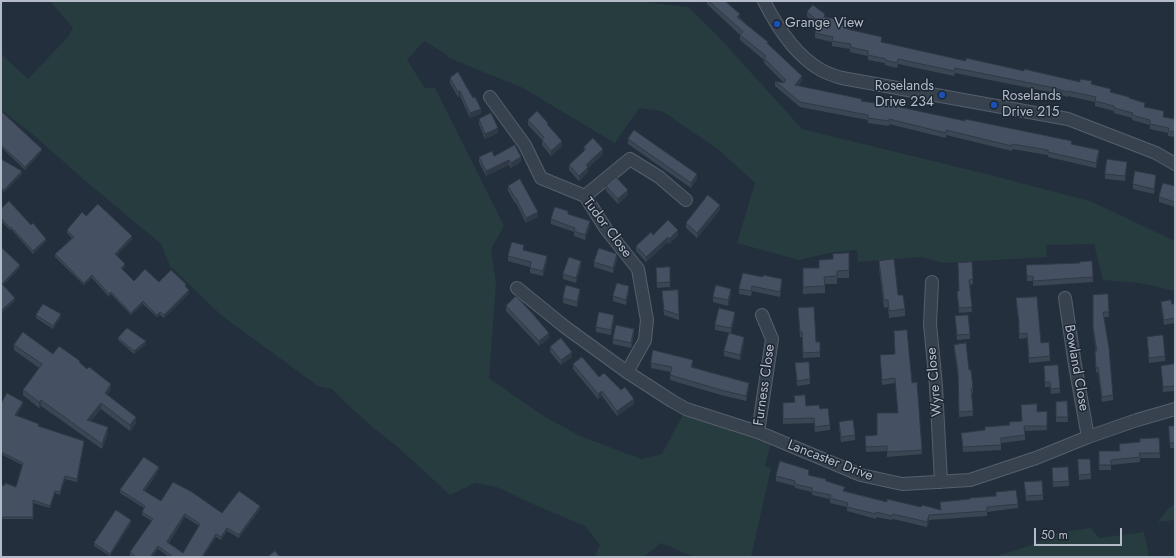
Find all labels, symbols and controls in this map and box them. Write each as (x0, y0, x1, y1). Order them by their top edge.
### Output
place label: Grange View (785, 16, 864, 32)
marker: Grange View (772, 19, 782, 29)
place label: Roselands Drive 234 (875, 79, 934, 112)
place label: Roselands Drive 215 (1002, 89, 1061, 122)
marker: Roselands Drive 234 (937, 90, 947, 100)
marker: Roselands Drive 215 (989, 100, 999, 110)
street label: Tudor Close (579, 195, 635, 261)
street label: Bowland Close (1060, 323, 1092, 413)
street label: Furness Close (751, 343, 779, 427)
street label: Wyre Close (924, 347, 946, 417)
street label: Lancaster Drive (785, 437, 875, 485)
scale bar (1036, 520, 1124, 546)
text: 50 m (1041, 526, 1068, 544)

